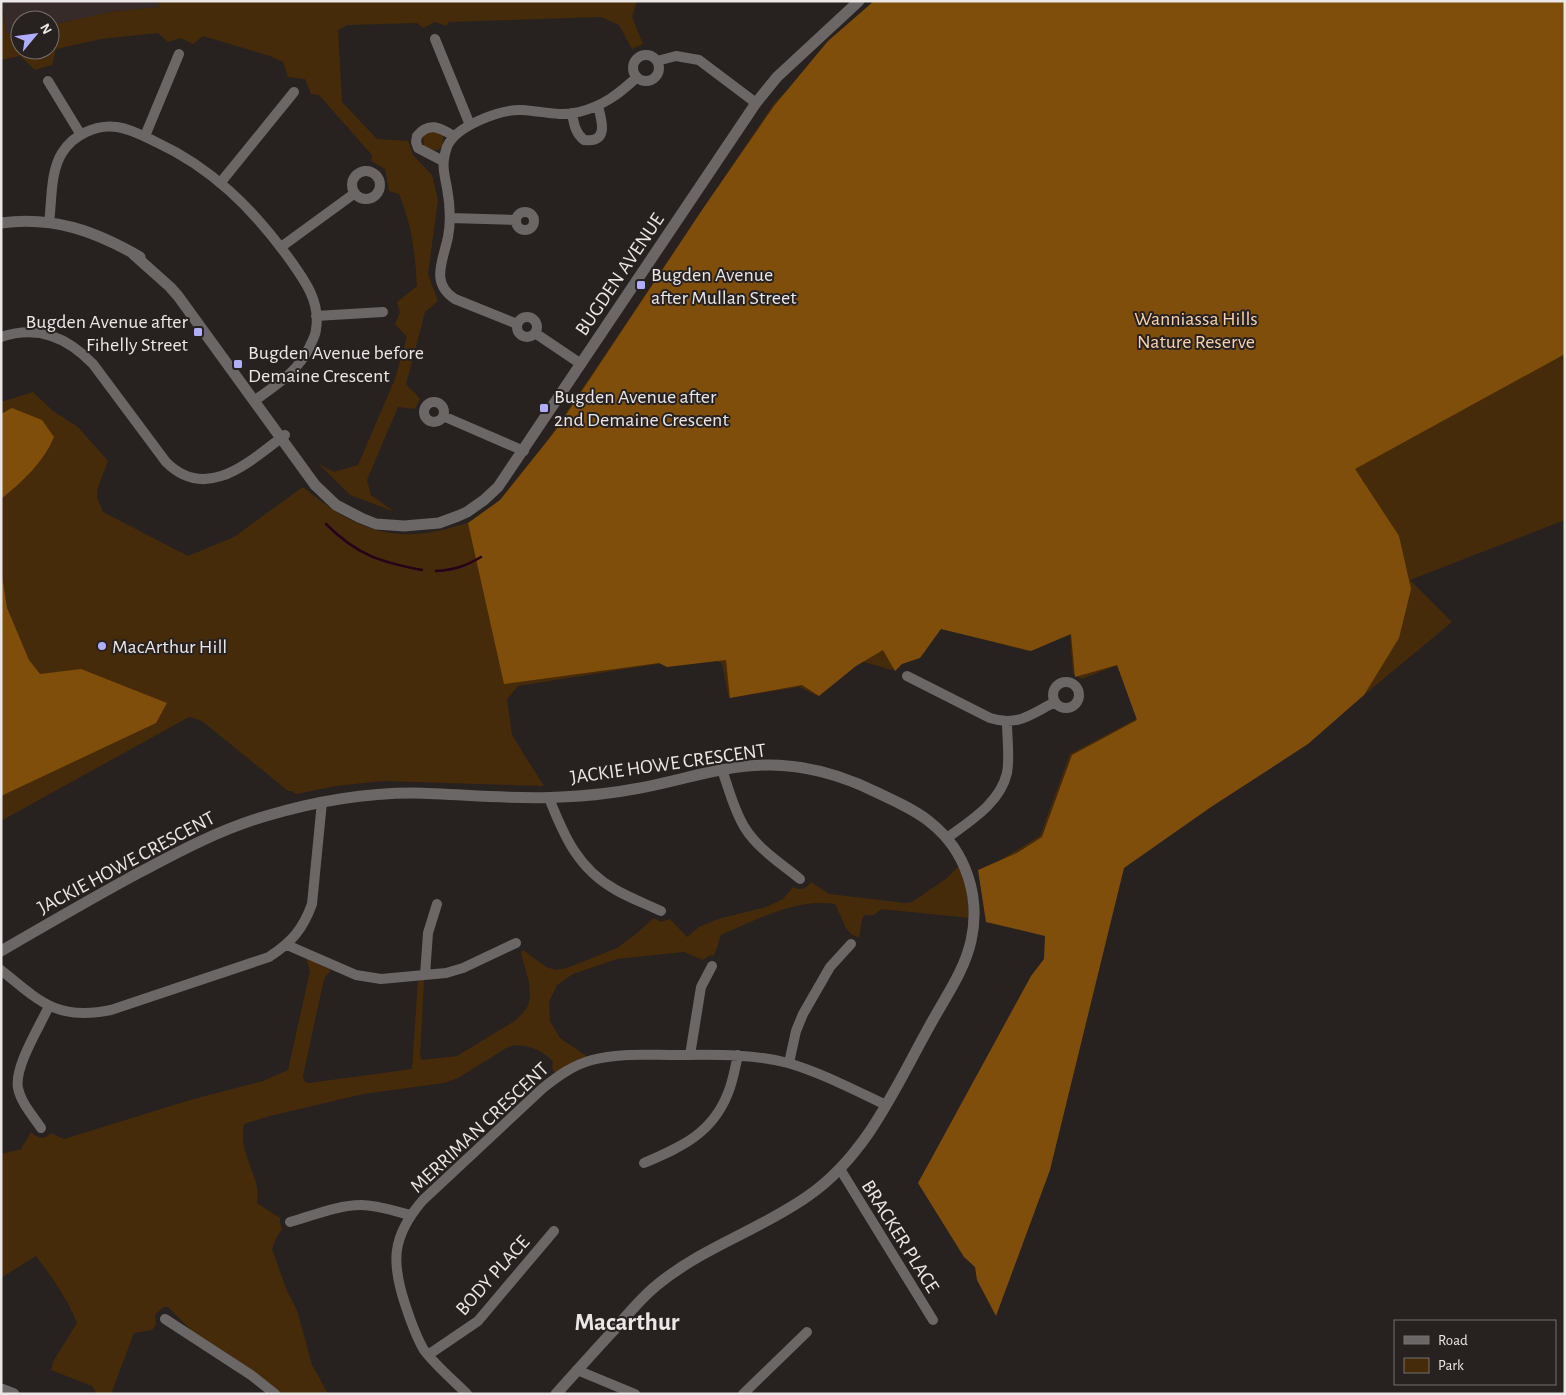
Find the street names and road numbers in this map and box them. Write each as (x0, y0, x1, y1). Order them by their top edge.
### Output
street label: BUGDEN AVENUE (572, 210, 668, 339)
street label: JACKIE HOWE CRESCENT (569, 740, 767, 788)
street label: JACKIE HOWE CRESCENT (35, 808, 218, 918)
street label: MERRIMAN CRESCENT (407, 1059, 553, 1197)
street label: BRACKER PLACE (858, 1177, 943, 1297)
street label: BODY PLACE (452, 1232, 534, 1319)

